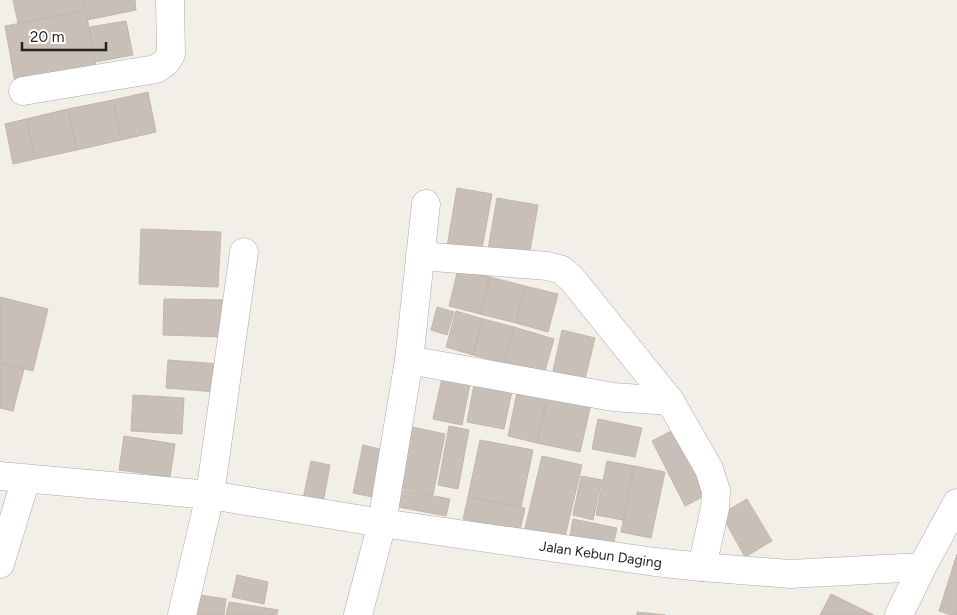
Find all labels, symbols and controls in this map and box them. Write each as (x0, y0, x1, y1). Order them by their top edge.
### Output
scale bar (22, 20, 106, 52)
text: 20 m (30, 28, 64, 46)
street label: Jalan Kebun Daging (538, 538, 663, 572)

